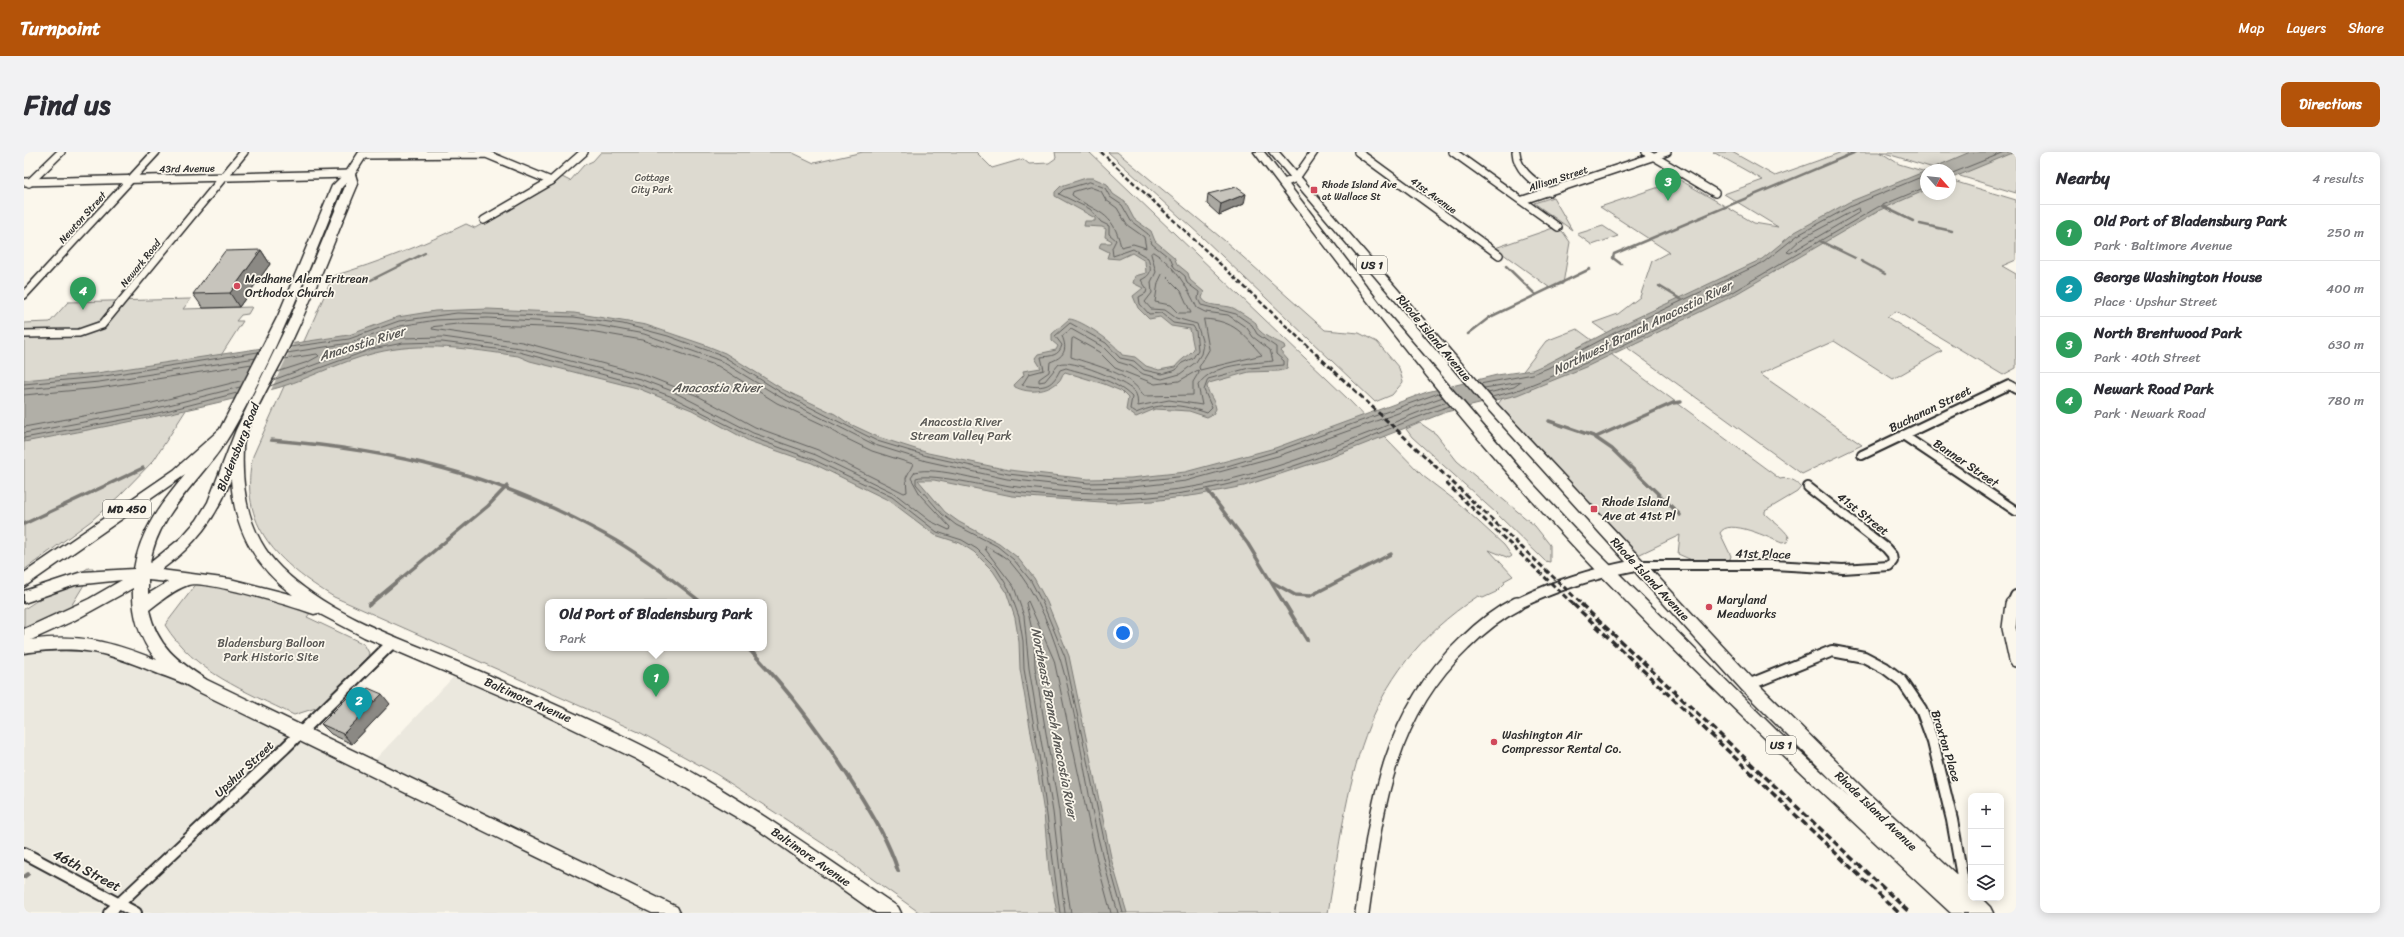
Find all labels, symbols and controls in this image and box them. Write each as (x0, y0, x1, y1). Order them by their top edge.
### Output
text: Turnpoint (20, 12, 101, 45)
text: Map (2239, 16, 2264, 41)
text: Layers (2286, 16, 2326, 41)
text: Share (2348, 16, 2384, 41)
text: Find us (24, 80, 111, 129)
button: Directions (2281, 82, 2380, 127)
street label: 43rd Avenue (159, 160, 215, 178)
street label: Allison Street (1525, 161, 1591, 197)
text: Nearby (2056, 163, 2110, 193)
north arrow (1920, 164, 1956, 200)
text: 4 results (2312, 167, 2364, 190)
pin: 3 (1655, 168, 1681, 201)
park label: Cottage City Park (631, 169, 673, 199)
street label: 41st Avenue (1406, 173, 1461, 219)
place label: Rhode Island Ave at Wallace St (1322, 176, 1397, 206)
marker: Rhode Island Ave at Wallace St (1309, 185, 1319, 195)
street label: Newton Street (54, 187, 112, 248)
text: Old Port of Bladensburg Park (2094, 208, 2287, 234)
text: 1 (2066, 221, 2072, 244)
text: 250 m (2327, 221, 2364, 244)
text: Park · Baltimore Avenue (2094, 234, 2232, 257)
street label: Newark Road (116, 235, 166, 292)
road number: US 1 (1357, 256, 1387, 274)
text: George Washington House (2094, 264, 2262, 290)
place label: Medhane Alem Eritrean Orthodox Church (245, 268, 369, 304)
water label: Northwest Branch Anacostia River (1549, 273, 1738, 381)
pin: 4 (70, 277, 96, 310)
text: 2 (2065, 277, 2073, 300)
text: 400 m (2326, 277, 2364, 300)
marker: Medhane Alem Eritrean Orthodox Church (232, 281, 242, 291)
street label: Rhode Island Avenue (1391, 289, 1477, 387)
text: Place · Upshur Street (2094, 290, 2217, 313)
water label: Anacostia River (315, 319, 411, 368)
text: North Brentwood Park (2094, 320, 2242, 346)
text: 3 (2065, 333, 2073, 356)
text: 630 m (2328, 333, 2364, 356)
text: Park · 40th Street (2094, 346, 2201, 369)
water label: Anacostia River (672, 376, 764, 399)
text: Newark Road Park (2094, 376, 2214, 402)
street label: Buchanan Street (1885, 379, 1975, 439)
text: 4 (2065, 389, 2073, 412)
text: 780 m (2327, 389, 2364, 412)
street label: Bladensburg Road (210, 399, 266, 495)
text: Park · Newark Road (2094, 402, 2205, 425)
park label: Anacostia River Stream Valley Park (910, 411, 1012, 447)
street label: Banner Street (1929, 433, 2004, 494)
street label: 41st Street (1832, 486, 1894, 542)
place label: Rhode Island Ave at 41st Pl (1601, 491, 1676, 527)
road number: MD 450 (103, 500, 151, 518)
marker: Rhode Island Ave at 41st Pl (1589, 504, 1599, 514)
street label: Rhode Island Avenue (1605, 532, 1695, 626)
street label: 41st Place (1735, 543, 1791, 565)
place label: Maryland Meadworks (1717, 589, 1777, 625)
popup (545, 599, 767, 651)
text: Old Port of Bladensburg Park (560, 601, 752, 627)
marker: Maryland Meadworks (1704, 602, 1714, 612)
your location (1113, 623, 1133, 643)
water label: Northeast Branch Anacostia River (1025, 626, 1085, 823)
text: Park (560, 627, 586, 650)
park label: Bladensburg Balloon Park Historic Site (217, 632, 325, 668)
pin: 1 (643, 664, 669, 697)
street label: Baltimore Avenue (481, 671, 575, 729)
pin: 2 (346, 687, 372, 720)
street label: Braxton Place (1925, 707, 1967, 785)
place label: Washington Air Compressor Rental Co. (1502, 724, 1622, 760)
street label: Upshur Street (209, 735, 279, 803)
road number: US 1 (1766, 736, 1796, 754)
marker: Washington Air Compressor Rental Co. (1489, 737, 1499, 747)
street label: Rhode Island Avenue (1829, 765, 1923, 857)
map controls (1968, 793, 2004, 901)
button: + (1968, 793, 2004, 829)
street label: Baltimore Avenue (766, 821, 856, 893)
button: − (1968, 829, 2004, 865)
street label: 46th Street (48, 842, 126, 899)
button: layers (1968, 865, 2004, 901)

